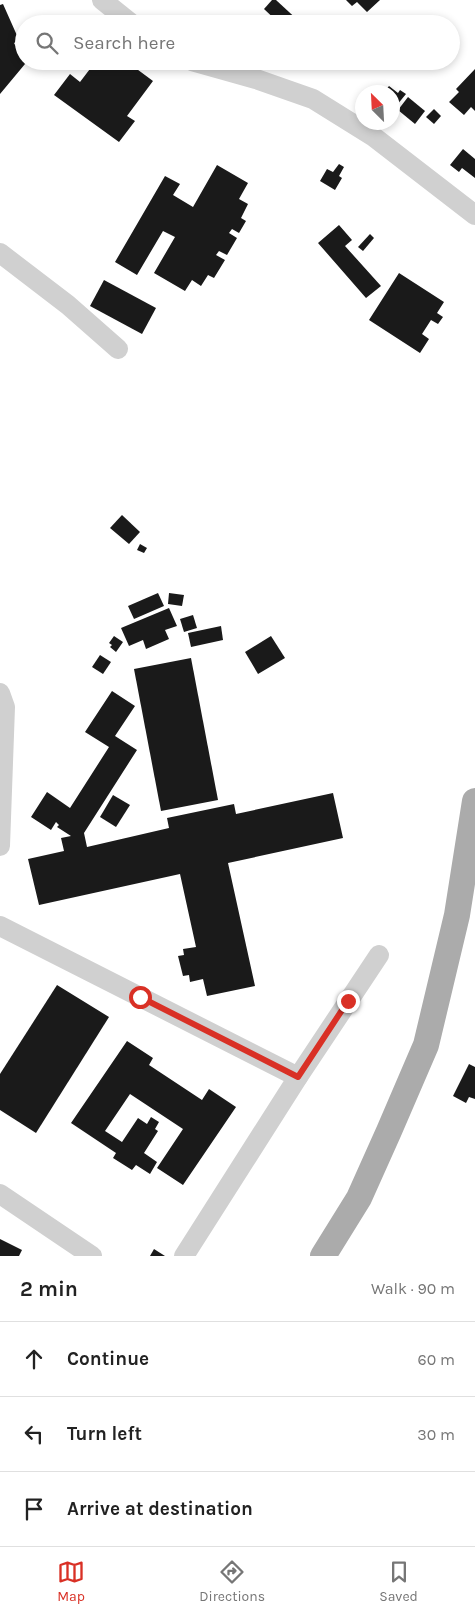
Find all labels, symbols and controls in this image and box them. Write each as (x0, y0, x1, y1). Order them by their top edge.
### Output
search box (15, 15, 460, 70)
icon: search (33, 29, 61, 57)
text: Search here (73, 32, 175, 54)
north arrow (355, 85, 400, 130)
route start (129, 986, 152, 1009)
route end (337, 990, 360, 1013)
text: 2 min (20, 1277, 78, 1301)
text: Walk · 90 m (371, 1279, 455, 1298)
icon: ahead (20, 1345, 48, 1373)
text: Continue (67, 1348, 149, 1370)
text: 60 m (418, 1350, 455, 1369)
icon: left (20, 1420, 48, 1448)
text: Turn left (67, 1423, 142, 1445)
text: 30 m (417, 1425, 455, 1444)
icon: arrive (20, 1495, 48, 1523)
text: Arrive at destination (67, 1498, 253, 1520)
tab: Map (57, 1558, 85, 1605)
tab: Directions (199, 1558, 265, 1605)
tab: Saved (379, 1558, 418, 1605)

